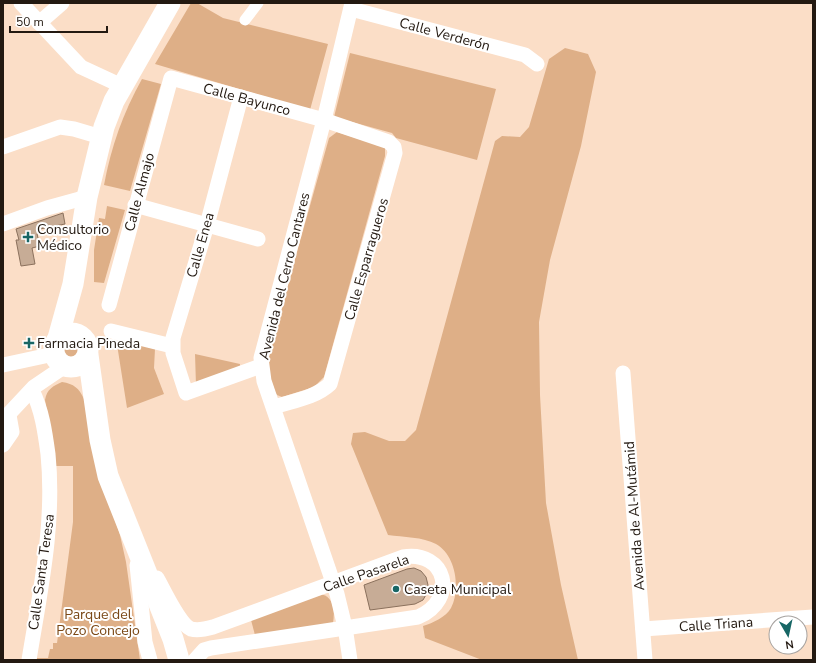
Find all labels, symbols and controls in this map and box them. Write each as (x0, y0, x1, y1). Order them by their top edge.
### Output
scale bar (10, 8, 107, 34)
street label: Calle Verderón (397, 13, 492, 56)
text: 50 m (16, 14, 44, 30)
street label: Calle Bayunco (201, 79, 293, 120)
street label: Calle Almajo (120, 150, 159, 234)
street label: Avenida del Cerro Cantares (254, 190, 315, 362)
street label: Calle Esparragueros (340, 195, 393, 323)
street label: Calle Enea (182, 210, 219, 280)
place label: Consultorio Médico (37, 220, 109, 255)
marker: Consultorio Médico (22, 231, 34, 243)
place label: Farmacia Pineda (37, 334, 140, 353)
marker: Farmacia Pineda (24, 338, 34, 348)
street label: Avenida de Al-Mutámid (620, 441, 649, 591)
street label: Calle Santa Teresa (24, 513, 59, 631)
street label: Calle Pasarela (321, 550, 412, 597)
place label: Caseta Municipal (404, 580, 512, 599)
marker: Caseta Municipal (391, 584, 401, 594)
park label: Parque del Pozo Concejo (56, 605, 140, 640)
street label: Calle Triana (678, 612, 754, 637)
north arrow (768, 615, 808, 655)
text: N (784, 636, 795, 652)

